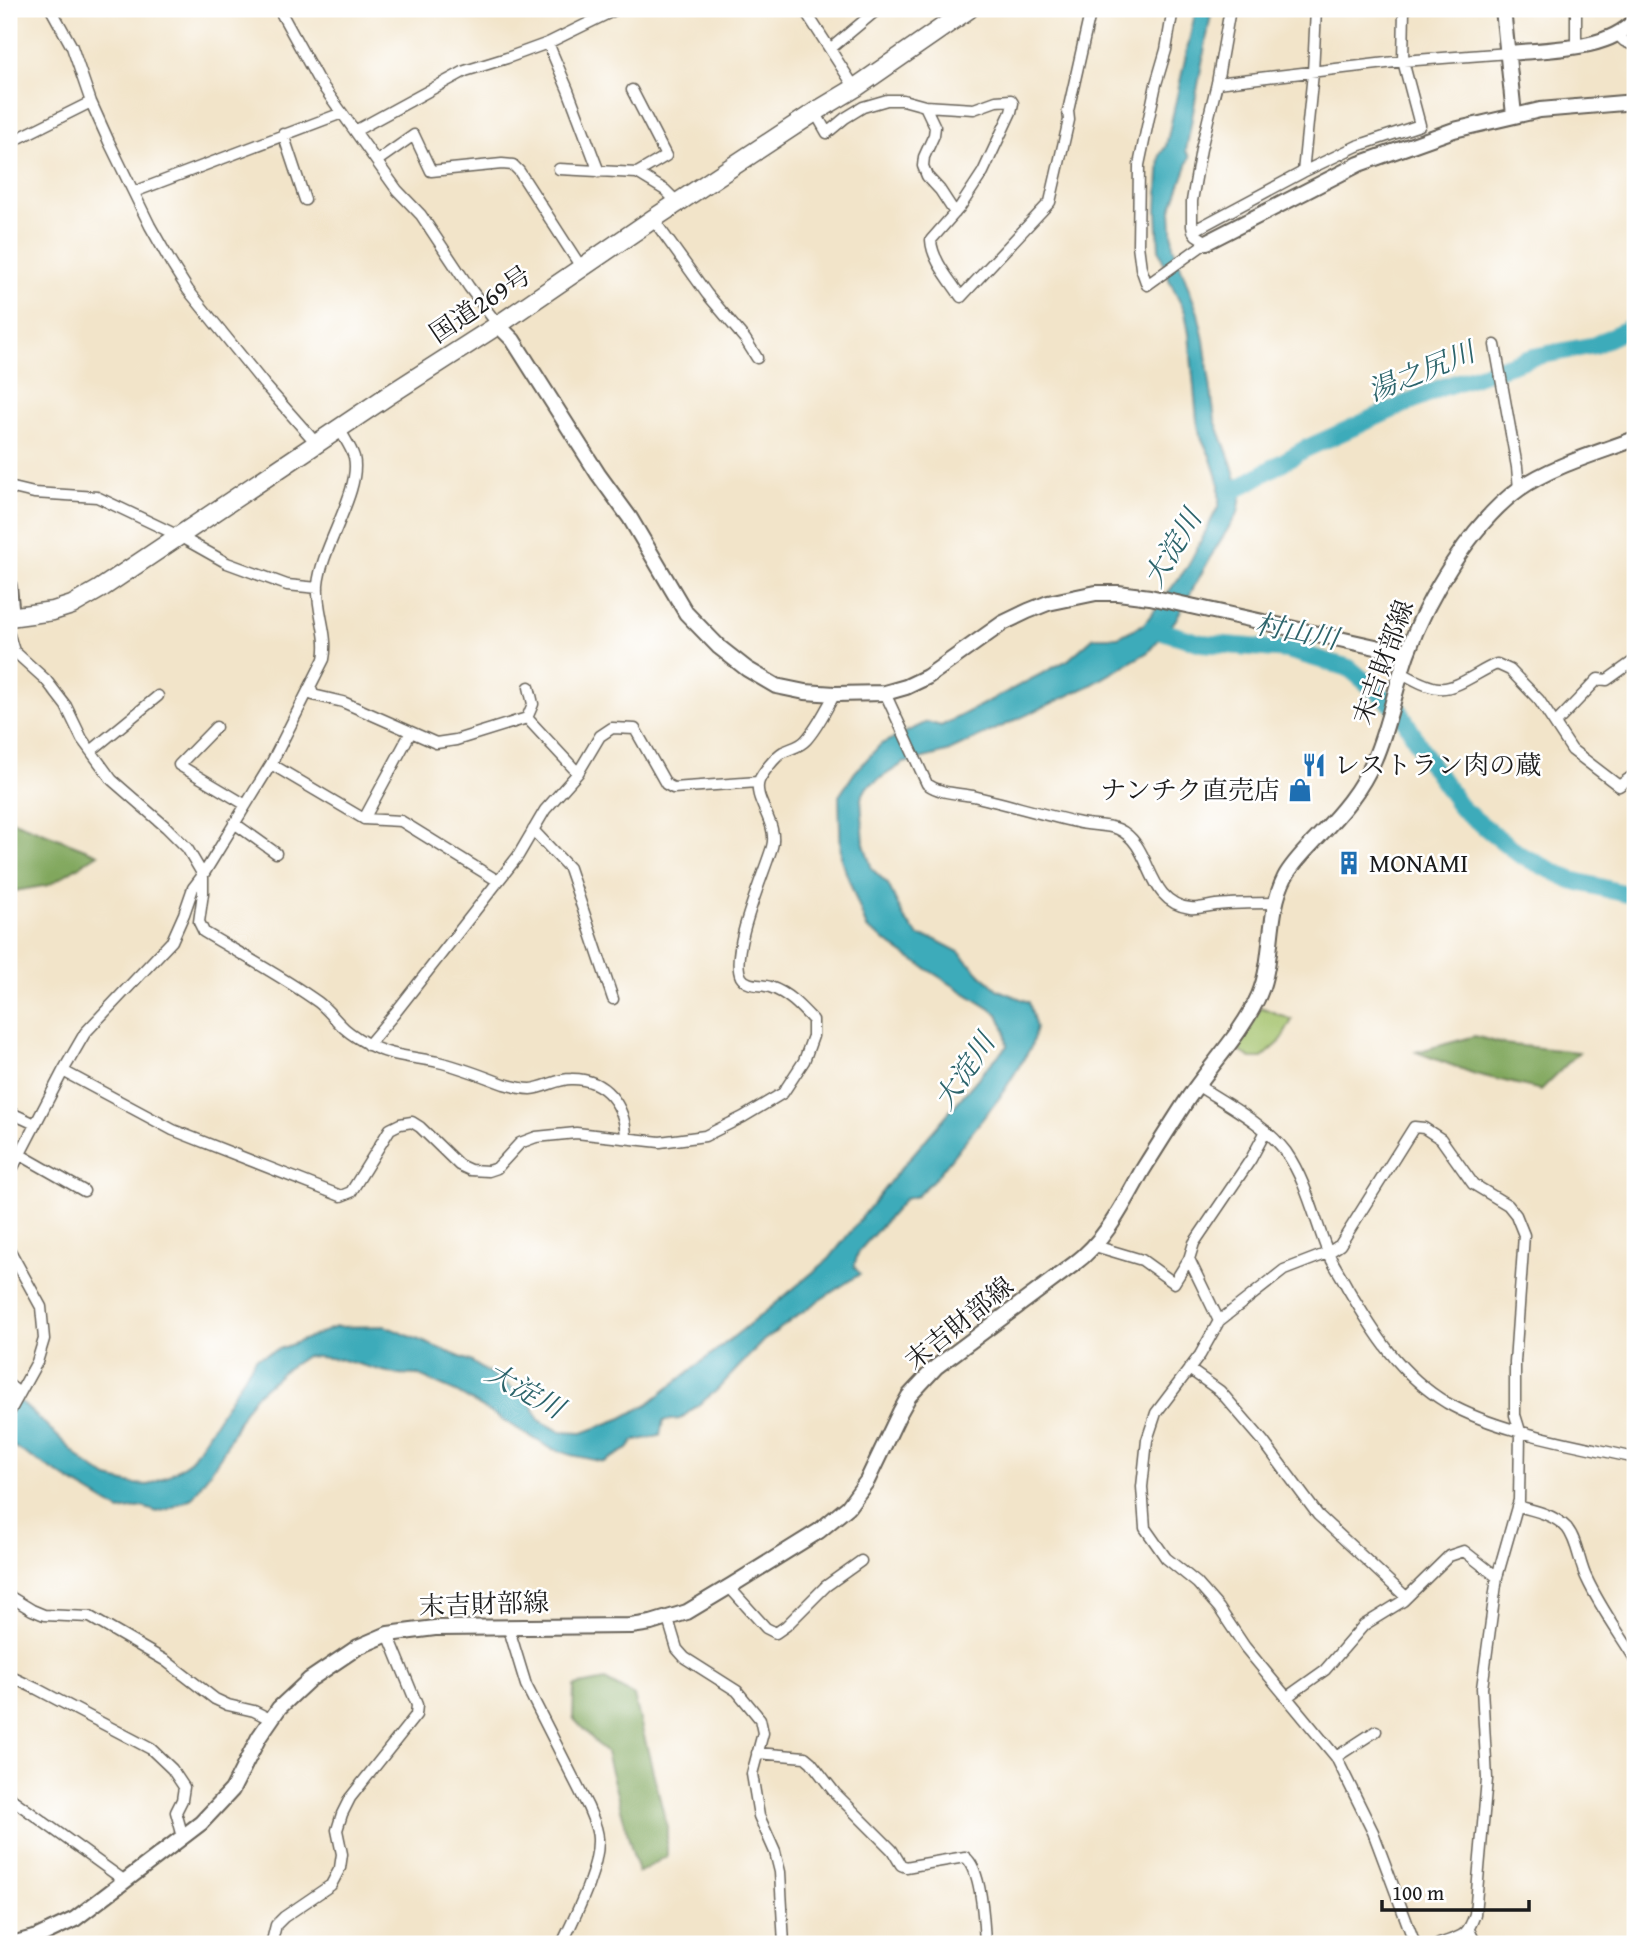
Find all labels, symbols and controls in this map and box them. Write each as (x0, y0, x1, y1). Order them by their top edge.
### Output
street label: 国道269号 (421, 255, 539, 352)
water label: 湯之尻川 (1361, 329, 1483, 411)
water label: 大淀川 (1132, 499, 1212, 594)
street label: 末吉財部線 (1342, 594, 1423, 730)
water label: 村山川 (1252, 602, 1345, 659)
place label: レストラン肉の蔵 (1334, 745, 1541, 784)
restaurant icon: レストラン肉の蔵 (1300, 751, 1328, 779)
place label: ナンチク直売店 (1100, 770, 1280, 809)
shop icon: ナンチク直売店 (1286, 776, 1314, 804)
place label: MONAMI (1369, 843, 1468, 882)
building icon: MONAMI (1335, 849, 1363, 877)
water label: 大淀川 (923, 1022, 1006, 1117)
street label: 末吉財部線 (896, 1267, 1021, 1379)
water label: 大淀川 (479, 1351, 575, 1429)
street label: 末吉財部線 (418, 1582, 550, 1625)
scale bar (1382, 1869, 1528, 1913)
text: 100 m (1392, 1877, 1444, 1908)

